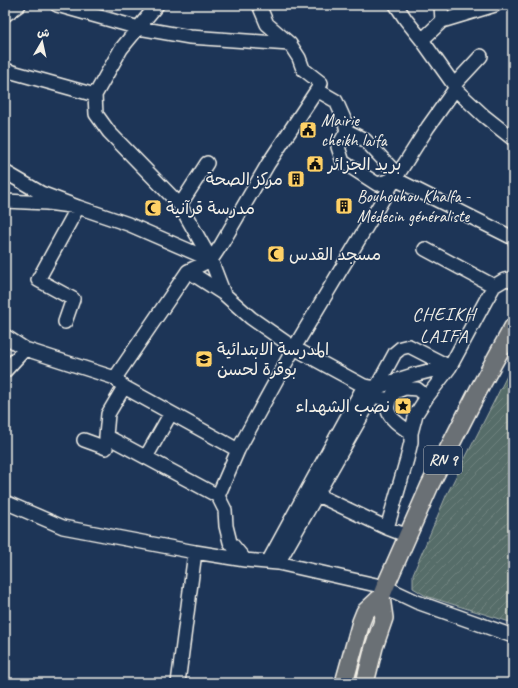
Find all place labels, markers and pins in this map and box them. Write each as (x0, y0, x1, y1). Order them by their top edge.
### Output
place label: Mairie cheikh laifa (321, 110, 388, 151)
public building icon: Mairie cheikh laifa (298, 120, 318, 140)
public building icon: بريد الجزائر (305, 154, 325, 174)
place label: بريد الجزائر (326, 154, 401, 175)
place label: مركز الصحة (206, 169, 283, 190)
building icon: مركز الصحة (286, 169, 306, 189)
place label: Bouhouhou Khalfa - Médecin généraliste (357, 186, 472, 227)
building icon: Bouhouhou Khalfa - Médecin généraliste (334, 196, 354, 216)
mosque icon: مدرسة قرآنية (143, 198, 163, 218)
place label: مدرسة قرآنية (166, 198, 255, 219)
mosque icon: مسجد القدس (266, 244, 286, 264)
place label: مسجد القدس (289, 244, 381, 265)
place label: المدرسة الابتدائية بوقرة لحسن (217, 339, 329, 380)
school or university icon: المدرسة الابتدائية بوقرة لحسن (194, 349, 214, 369)
place label: نصب الشهداء (295, 396, 390, 417)
place icon: نصب الشهداء (393, 396, 413, 416)

